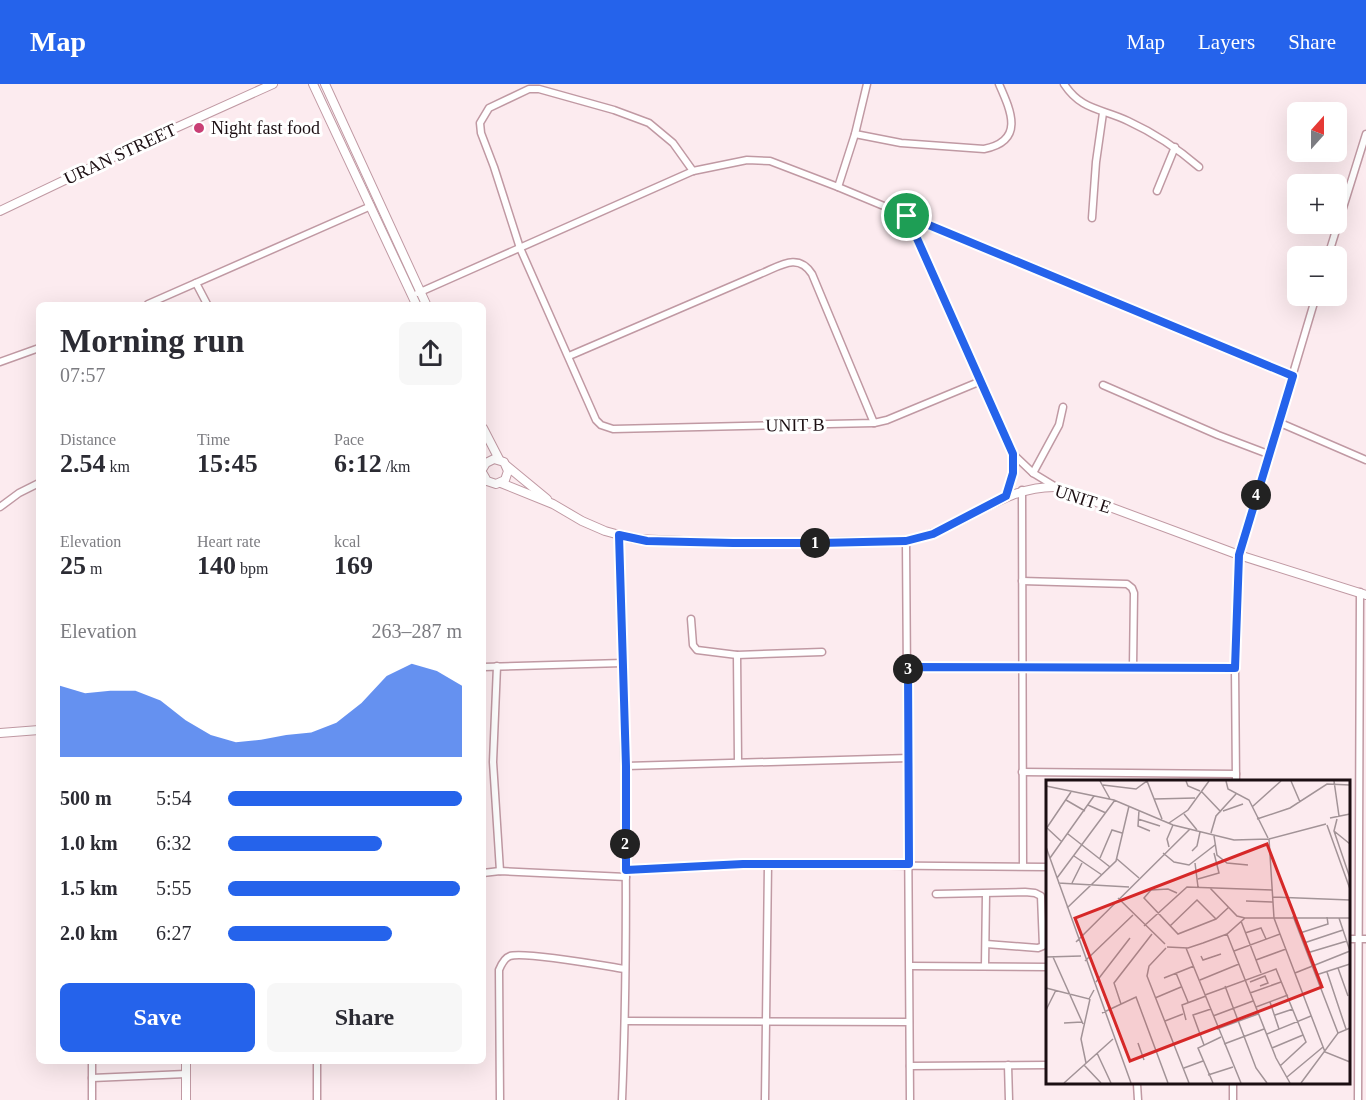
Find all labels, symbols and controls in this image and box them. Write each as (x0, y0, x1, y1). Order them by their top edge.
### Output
text: Map (30, 26, 86, 57)
text: Map (1127, 30, 1165, 54)
text: Layers (1198, 30, 1255, 54)
text: Share (1288, 30, 1336, 54)
north arrow (1287, 102, 1347, 162)
map controls (1287, 102, 1347, 306)
place label: Night fast food (211, 118, 320, 138)
street label: URAN STREET (61, 119, 179, 189)
marker: Night fast food (192, 121, 206, 135)
button: + (1287, 174, 1347, 234)
pin (881, 190, 932, 241)
icon: arrive (890, 199, 923, 232)
button: − (1287, 246, 1347, 306)
button: share (399, 322, 462, 385)
text: Morning run (60, 323, 244, 359)
text: 07:57 (60, 364, 106, 386)
street label: UNIT B (765, 414, 825, 436)
text: Distance (60, 431, 116, 448)
text: Time (197, 431, 230, 448)
text: Pace (334, 431, 364, 448)
text: 2.54 (60, 449, 106, 478)
text: 15:45 (197, 449, 258, 478)
text: 6:12 (334, 449, 382, 478)
text: km (106, 458, 130, 475)
text: /km (382, 458, 411, 475)
pin: 4 (1241, 480, 1271, 510)
street label: UNIT E (1052, 481, 1114, 517)
text: 4 (1252, 486, 1260, 503)
pin: 1 (800, 528, 830, 558)
text: Elevation (60, 533, 121, 550)
text: Heart rate (197, 533, 261, 550)
text: kcal (334, 533, 361, 550)
text: 1 (811, 534, 819, 551)
text: 25 (60, 551, 86, 580)
text: 140 (197, 551, 236, 580)
text: 169 (334, 551, 373, 580)
text: m (86, 560, 102, 577)
text: bpm (236, 560, 268, 577)
text: Elevation (60, 620, 137, 642)
text: 263–287 m (371, 620, 462, 642)
pin: 3 (893, 654, 923, 684)
text: 3 (904, 660, 912, 677)
inset map (1046, 780, 1351, 1085)
text: 500 m (60, 787, 112, 809)
text: 5:54 (156, 787, 192, 809)
pin: 2 (610, 829, 640, 859)
text: 1.0 km (60, 832, 118, 854)
text: 6:32 (156, 832, 192, 854)
text: 2 (621, 835, 629, 852)
text: 1.5 km (60, 877, 118, 899)
text: 5:55 (156, 877, 192, 899)
text: 2.0 km (60, 922, 118, 944)
text: 6:27 (156, 922, 192, 944)
button: Save (60, 983, 255, 1052)
button: Share (267, 983, 462, 1052)

